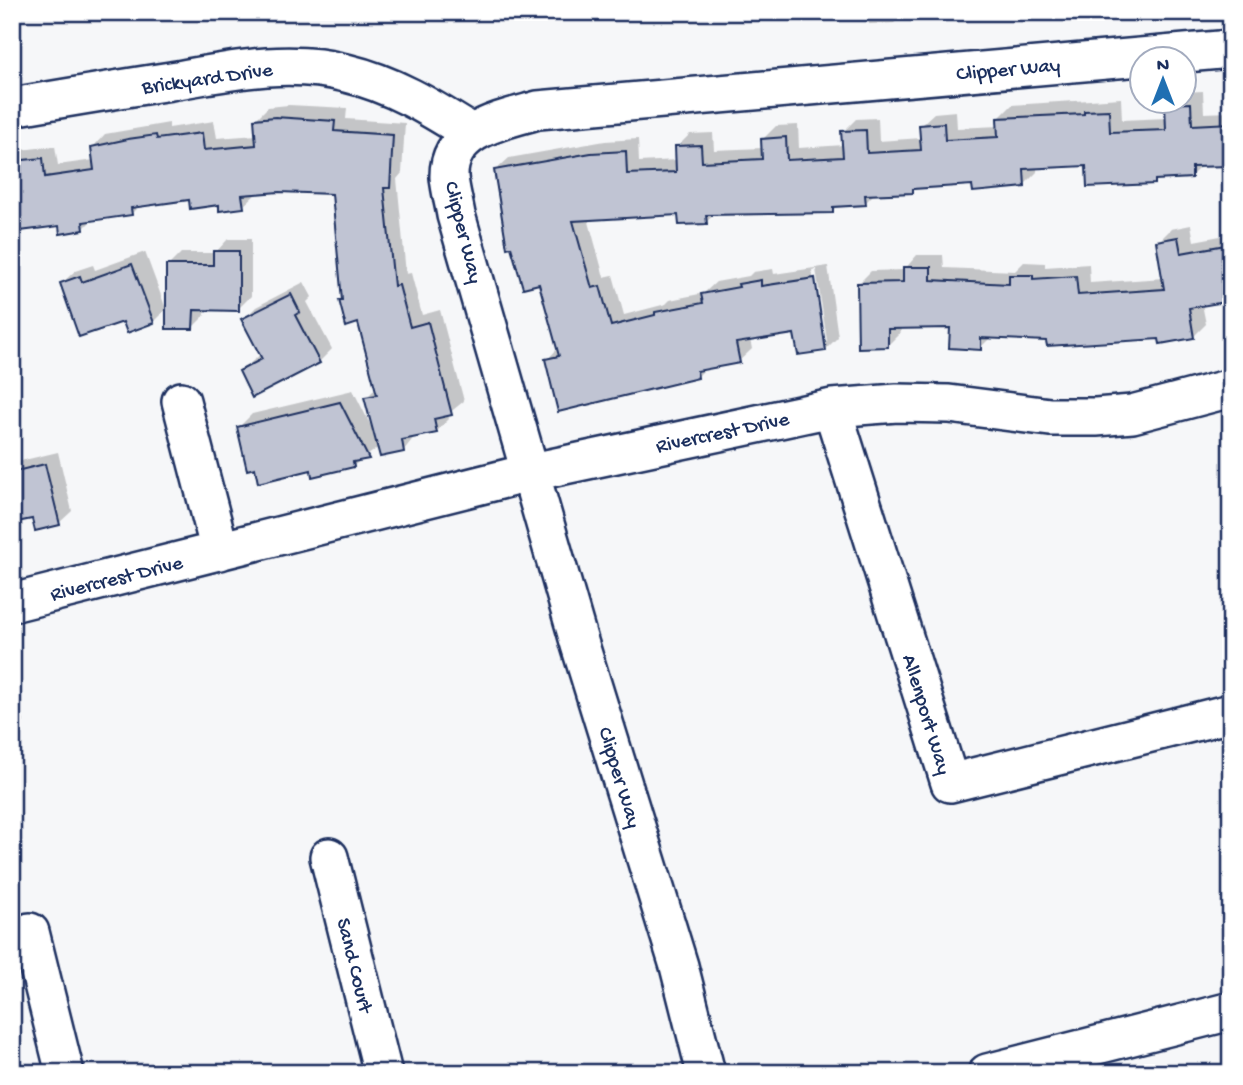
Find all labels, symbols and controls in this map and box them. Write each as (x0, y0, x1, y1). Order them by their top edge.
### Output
north arrow (1128, 46, 1198, 116)
street label: Clipper Way (955, 54, 1061, 88)
text: N (1157, 55, 1169, 78)
street label: Brickyard Drive (140, 59, 276, 102)
street label: Clipper Way (437, 179, 486, 286)
street label: Rivercrest Drive (654, 408, 793, 461)
street label: Rivercrest Drive (48, 552, 187, 609)
street label: Allenport Way (894, 652, 955, 778)
street label: Clipper Way (590, 724, 645, 832)
street label: Sand Court (329, 916, 377, 1018)

